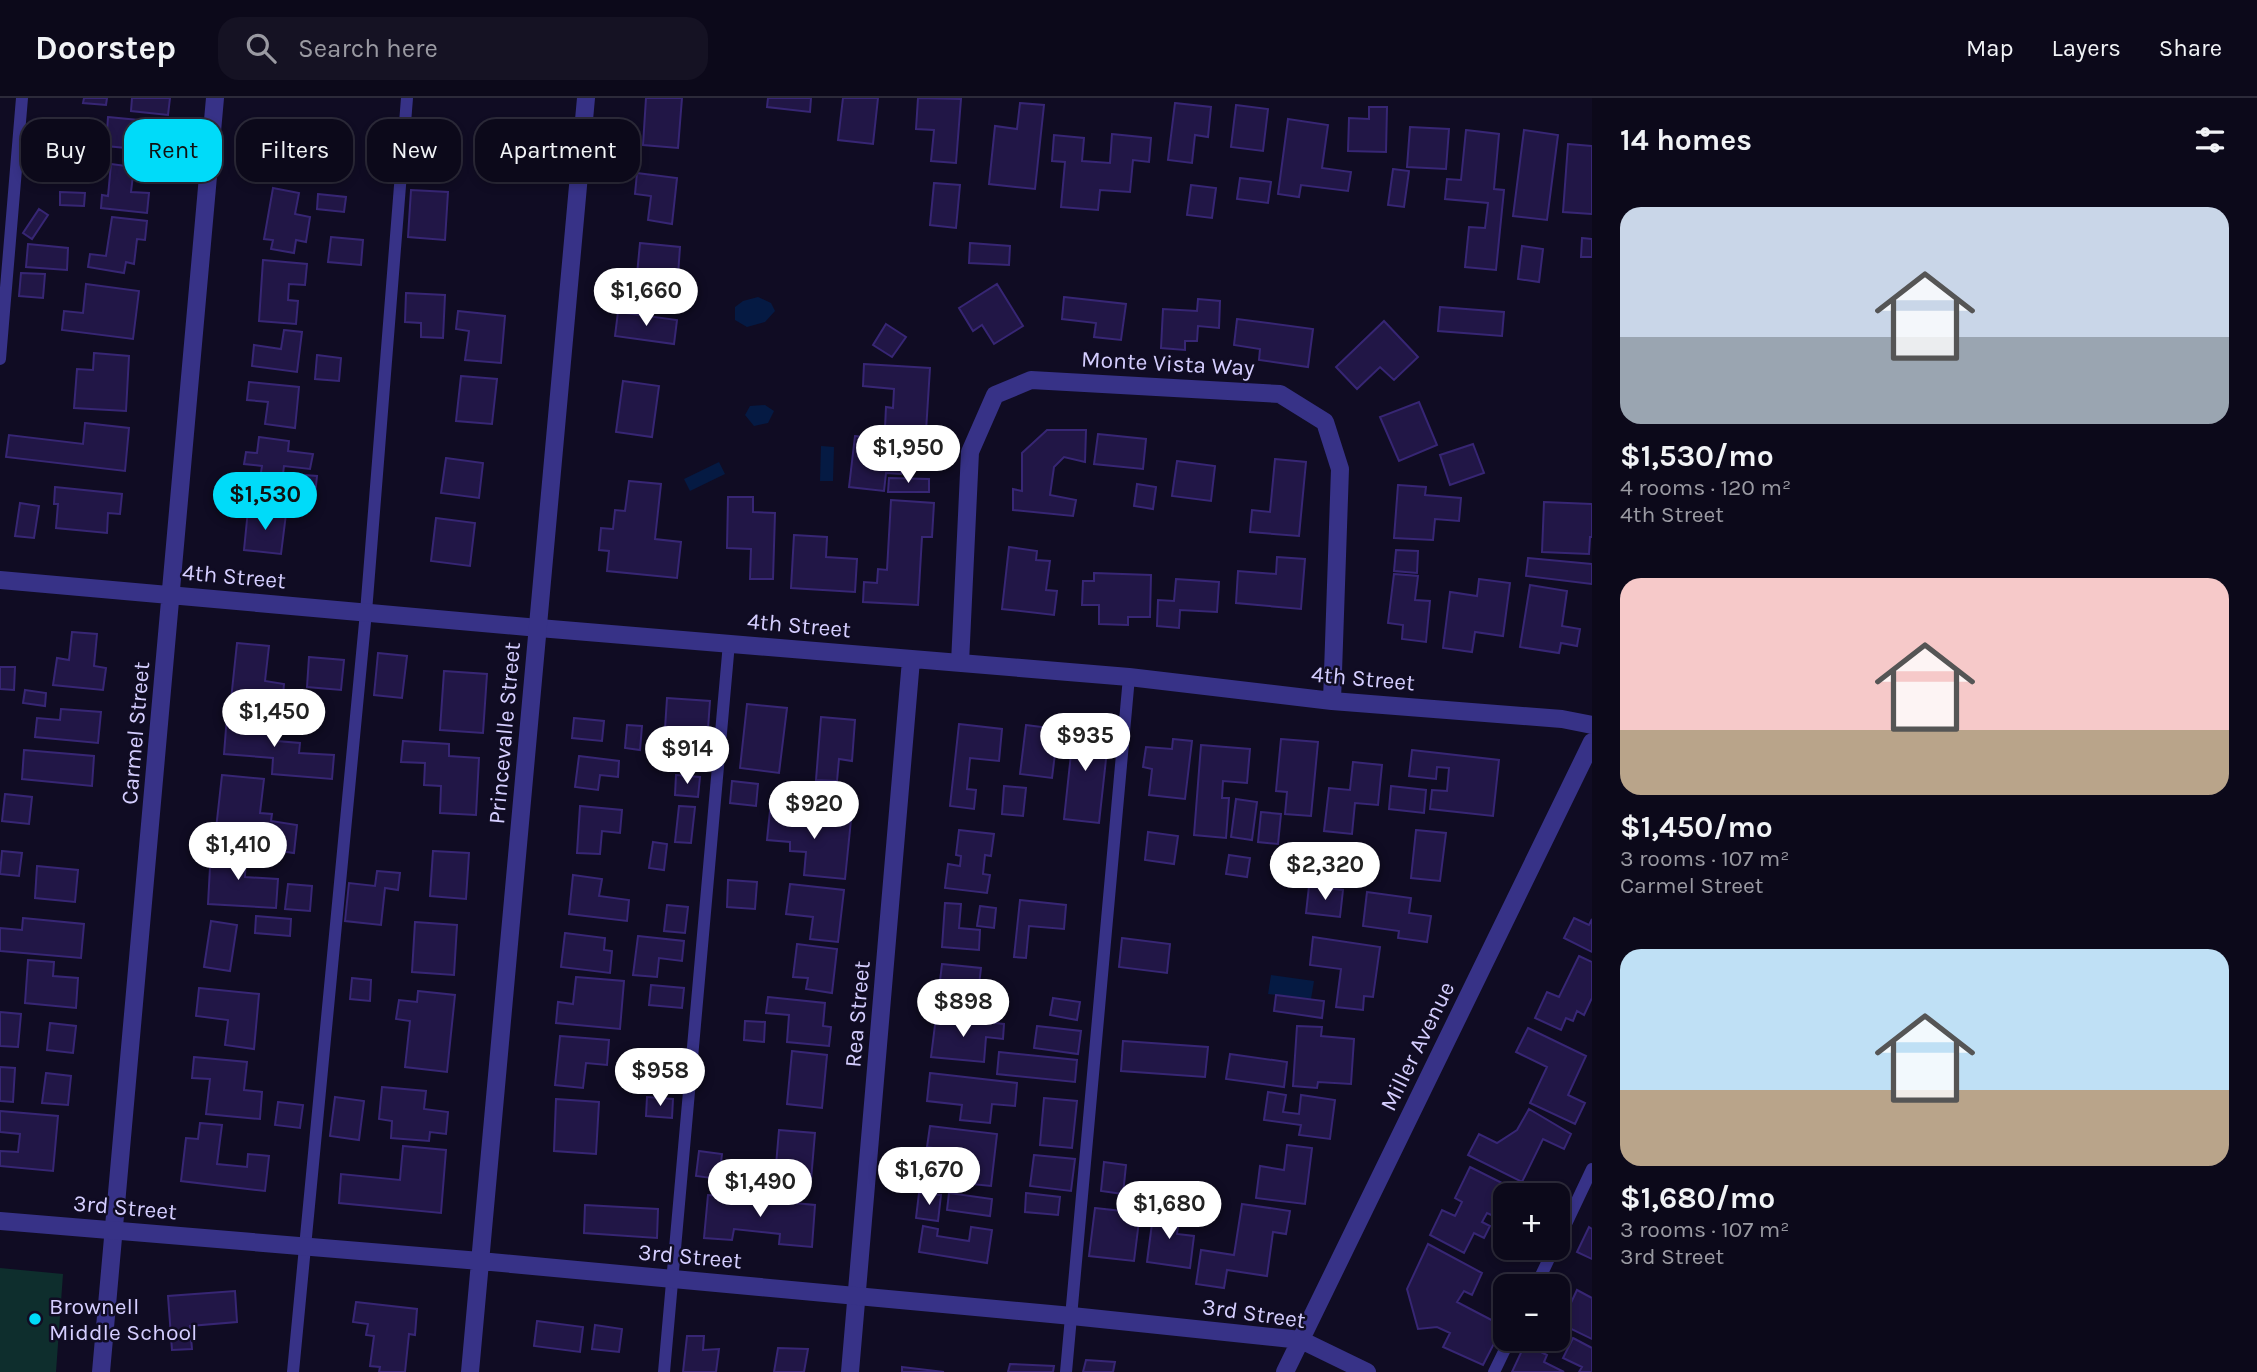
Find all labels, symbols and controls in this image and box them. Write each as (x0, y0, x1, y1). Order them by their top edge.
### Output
search box (218, 17, 708, 80)
text: Doorstep (35, 29, 176, 67)
icon: search (242, 29, 280, 67)
text: Search here (298, 33, 438, 64)
text: Map (1966, 34, 2014, 62)
text: Layers (2052, 34, 2121, 62)
text: Share (2159, 34, 2222, 62)
chip: Buy (21, 119, 110, 182)
chip: Rent (124, 119, 222, 182)
chip: Filters (236, 119, 353, 182)
chip: New (367, 119, 461, 182)
chip: Apartment (475, 119, 640, 182)
icon: filters (2191, 121, 2229, 159)
text: 14 homes (1620, 122, 1752, 158)
icon: home (1862, 253, 1988, 379)
pin: $1,660 (589, 268, 703, 328)
text: $1,660 (610, 277, 682, 304)
street label: Monte Vista Way (1081, 345, 1256, 382)
pin: $1,950 (851, 426, 965, 485)
text: $1,950 (872, 434, 944, 461)
text: $1,530/mo (1620, 438, 1774, 474)
pin: $1,530 (208, 472, 322, 532)
text: 4 rooms · 120 m² (1620, 474, 1791, 501)
text: $1,530 (229, 481, 301, 508)
text: 4th Street (1620, 501, 1724, 528)
street label: 4th Street (181, 559, 287, 595)
street label: 4th Street (746, 608, 852, 644)
icon: home (1862, 624, 1988, 750)
street label: Princevalle Street (483, 640, 526, 825)
street label: Carmel Street (116, 660, 155, 806)
street label: 4th Street (1310, 661, 1416, 697)
pin: $1,450 (217, 690, 331, 749)
text: $1,450 (238, 698, 310, 725)
pin: $935 (1044, 714, 1126, 773)
text: $935 (1056, 722, 1114, 749)
pin: $914 (646, 726, 728, 786)
text: $914 (661, 735, 713, 762)
pin: $920 (773, 782, 855, 841)
text: $920 (785, 790, 843, 817)
text: $1,450/mo (1620, 809, 1773, 845)
pin: $1,410 (181, 822, 295, 882)
text: $1,410 (205, 831, 271, 858)
pin: $2,320 (1268, 842, 1382, 902)
text: 3 rooms · 107 m² (1620, 845, 1789, 872)
text: $2,320 (1286, 851, 1364, 878)
text: Carmel Street (1620, 872, 1763, 899)
street label: Rea Street (839, 959, 876, 1069)
street label: Miller Avenue (1375, 977, 1460, 1115)
pin: $898 (922, 979, 1004, 1039)
text: $898 (933, 988, 993, 1015)
icon: home (1862, 995, 1988, 1121)
pin: $958 (619, 1048, 701, 1108)
text: $958 (631, 1057, 689, 1084)
pin: $1,670 (872, 1148, 986, 1207)
text: $1,670 (894, 1156, 964, 1183)
pin: $1,490 (703, 1160, 817, 1219)
text: $1,490 (724, 1168, 796, 1195)
text: $1,680/mo (1620, 1180, 1775, 1216)
pin: $1,680 (1112, 1182, 1226, 1241)
map controls (1493, 1183, 1570, 1351)
button: + (1493, 1183, 1570, 1260)
street label: 3rd Street (72, 1190, 178, 1226)
text: $1,680 (1132, 1190, 1206, 1217)
text: 3 rooms · 107 m² (1620, 1216, 1789, 1243)
street label: 3rd Street (637, 1239, 743, 1275)
text: 3rd Street (1620, 1243, 1724, 1270)
button: − (1493, 1274, 1570, 1351)
place label: Brownell Middle School (49, 1293, 198, 1346)
street label: 3rd Street (1200, 1293, 1308, 1334)
marker: Brownell Middle School (27, 1311, 43, 1327)

